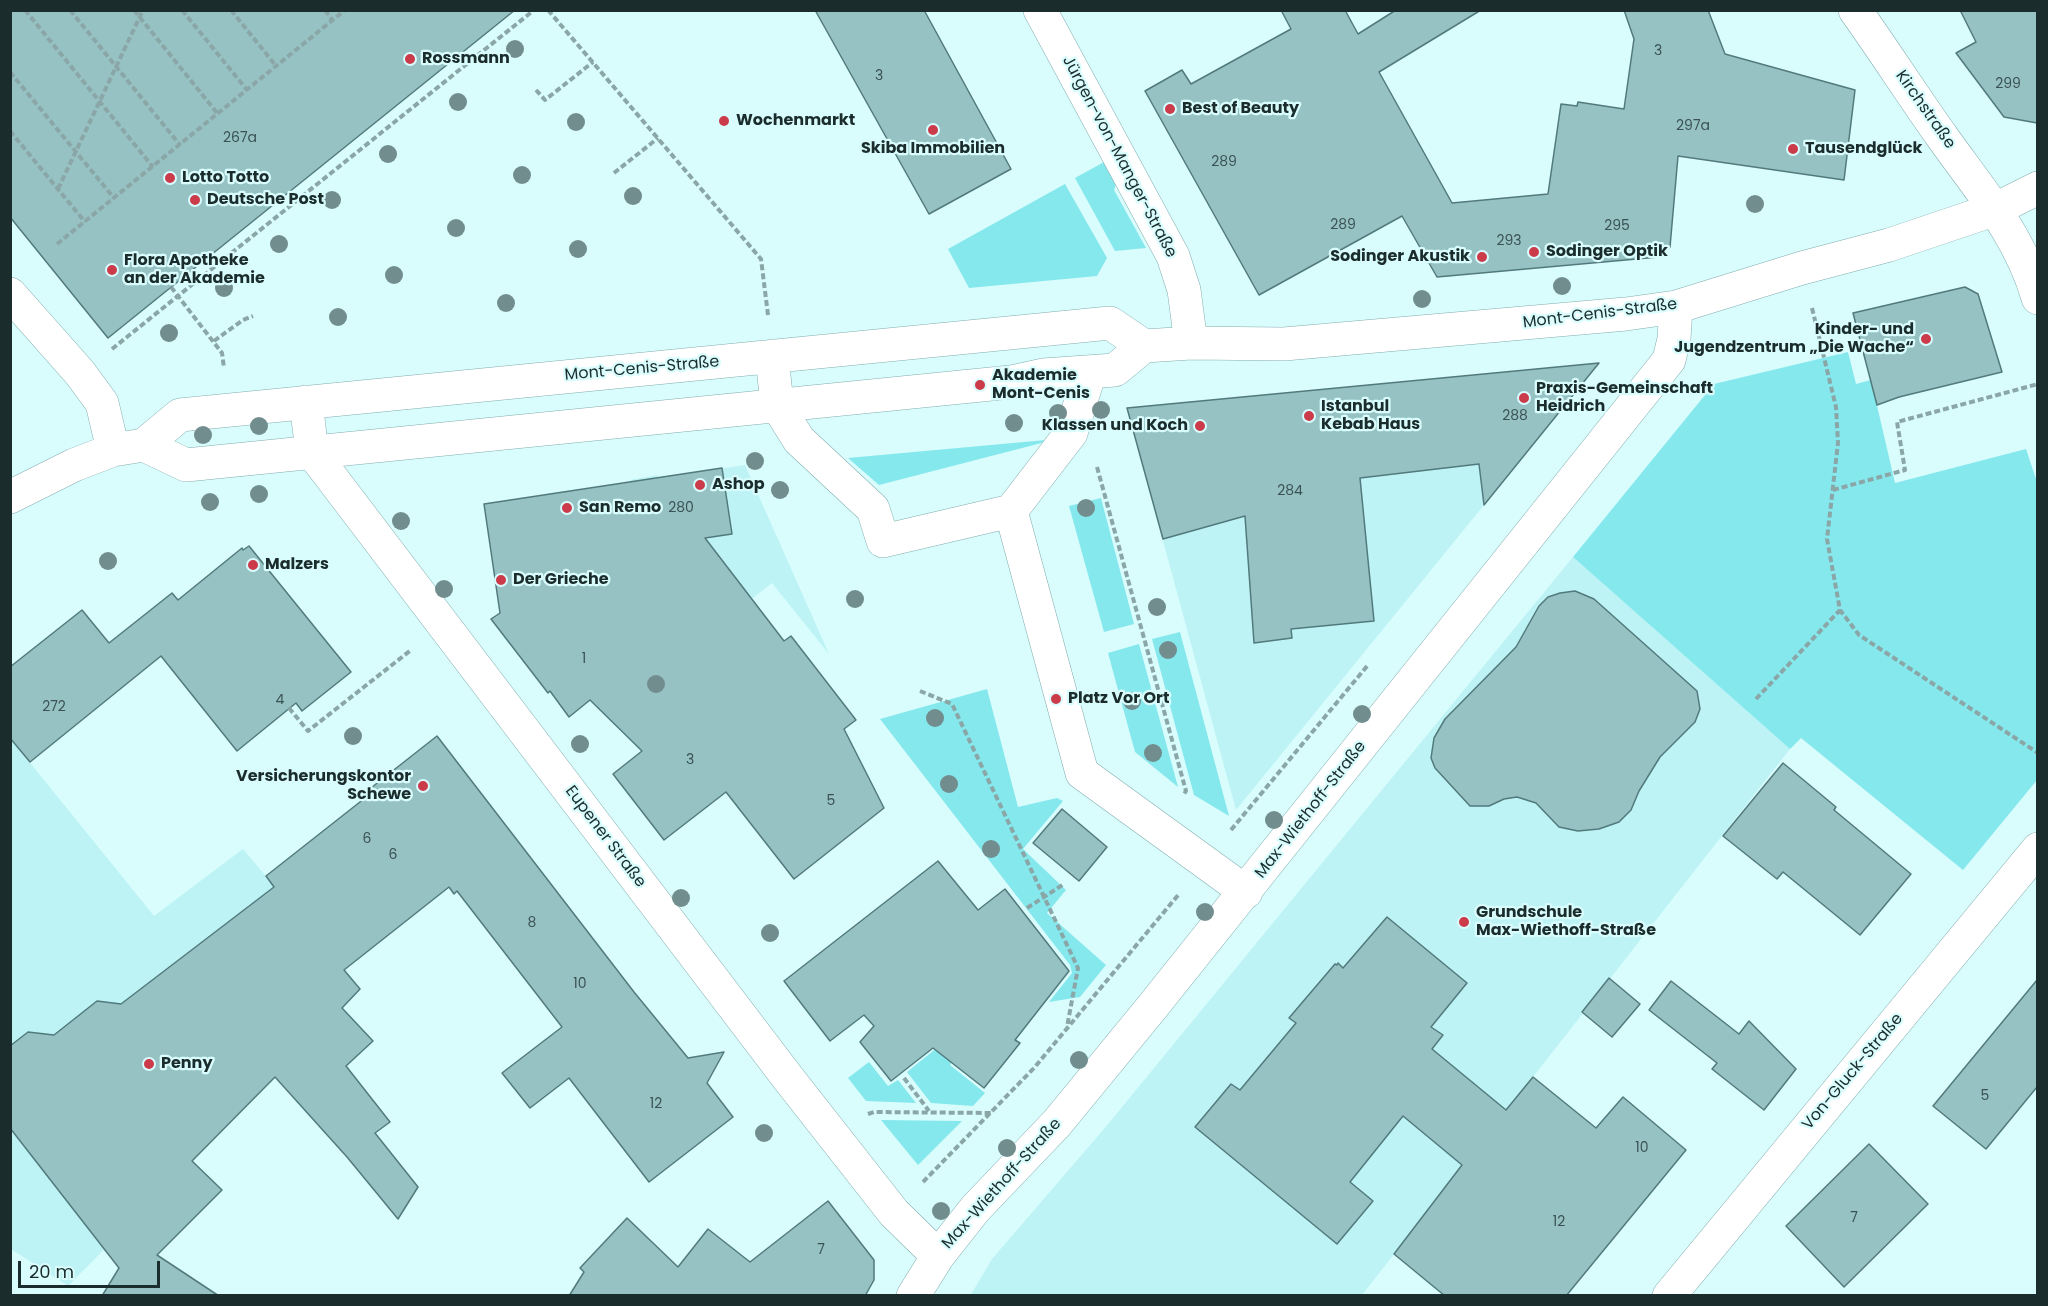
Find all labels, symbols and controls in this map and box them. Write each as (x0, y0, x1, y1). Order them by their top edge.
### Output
house number: 3 (1654, 43, 1662, 59)
place label: Rossmann (422, 49, 510, 69)
marker: Rossmann (403, 52, 417, 66)
street label: Jürgen-von-Manger-Straße (1057, 53, 1181, 261)
street label: Kirchstraße (1891, 67, 1959, 153)
house number: 3 (875, 68, 883, 84)
house number: 299 (1995, 76, 2021, 92)
place label: Best of Beauty (1182, 99, 1299, 119)
marker: Best of Beauty (1163, 102, 1177, 116)
place label: Wochenmarkt (736, 111, 855, 131)
marker: Wochenmarkt (717, 114, 731, 128)
house number: 297a (1676, 118, 1710, 134)
marker: Skiba Immobilien (926, 123, 940, 137)
house number: 267a (223, 130, 257, 146)
place label: Skiba Immobilien (861, 139, 1005, 159)
place label: Tausendglück (1805, 139, 1922, 159)
marker: Tausendglück (1786, 142, 1800, 156)
house number: 289 (1211, 154, 1237, 170)
place label: Lotto Totto (182, 168, 269, 188)
marker: Lotto Totto (163, 171, 177, 185)
place label: Deutsche Post (207, 190, 324, 210)
marker: Deutsche Post (188, 193, 202, 207)
house number: 289 (1330, 217, 1356, 233)
house number: 295 (1604, 218, 1630, 234)
house number: 293 (1496, 233, 1522, 249)
place label: Sodinger Optik (1546, 242, 1668, 262)
marker: Sodinger Optik (1527, 245, 1541, 259)
place label: Sodinger Akustik (1330, 247, 1470, 267)
marker: Sodinger Akustik (1475, 250, 1489, 264)
place label: Flora Apotheke an der Akademie (124, 251, 265, 289)
marker: Flora Apotheke an der Akademie (105, 263, 119, 277)
street label: Mont-Cenis-Straße (1522, 295, 1678, 333)
place label: Kinder- und Jugendzentrum „Die Wache“ (1674, 320, 1914, 358)
marker: Kinder- und Jugendzentrum „Die Wache“ (1919, 332, 1933, 346)
street label: Mont-Cenis-Straße (564, 353, 720, 385)
place label: Akademie Mont-Cenis (992, 366, 1090, 404)
marker: Akademie Mont-Cenis (973, 378, 987, 392)
place label: Praxis-Gemeinschaft Heidrich (1536, 379, 1713, 417)
marker: Praxis-Gemeinschaft Heidrich (1517, 391, 1531, 405)
place label: Istanbul Kebab Haus (1321, 397, 1420, 435)
house number: 288 (1502, 408, 1528, 424)
marker: Istanbul Kebab Haus (1302, 409, 1316, 423)
place label: Klassen und Koch (1042, 416, 1188, 436)
marker: Klassen und Koch (1193, 419, 1207, 433)
place label: Ashop (712, 475, 765, 495)
marker: Ashop (693, 478, 707, 492)
house number: 284 (1277, 483, 1303, 499)
place label: San Remo (579, 498, 661, 518)
house number: 280 (668, 500, 694, 516)
marker: San Remo (560, 501, 574, 515)
place label: Malzers (265, 555, 329, 575)
marker: Malzers (246, 558, 260, 572)
place label: Der Grieche (513, 570, 609, 590)
marker: Der Grieche (494, 573, 508, 587)
house number: 1 (582, 651, 586, 667)
place label: Platz Vor Ort (1068, 689, 1169, 709)
house number: 4 (276, 692, 284, 708)
marker: Platz Vor Ort (1049, 692, 1063, 706)
house number: 272 (42, 699, 66, 715)
street label: Max-Wiethoff-Straße (1251, 737, 1371, 883)
house number: 3 (686, 752, 694, 768)
place label: Versicherungskontor Schewe (236, 767, 411, 805)
marker: Versicherungskontor Schewe (416, 779, 430, 793)
street label: Eupener Straße (561, 782, 649, 892)
house number: 5 (827, 793, 835, 809)
house number: 6 (363, 831, 371, 847)
house number: 6 (389, 847, 397, 863)
place label: Grundschule Max-Wiethoff-Straße (1476, 903, 1656, 941)
house number: 8 (528, 915, 536, 931)
marker: Grundschule Max-Wiethoff-Straße (1457, 915, 1471, 929)
house number: 10 (573, 976, 587, 992)
street label: Von-Gluck-Straße (1799, 1010, 1907, 1134)
place label: Penny (161, 1054, 213, 1074)
marker: Penny (142, 1057, 156, 1071)
house number: 5 (1981, 1088, 1989, 1104)
house number: 12 (650, 1096, 662, 1112)
street label: Max-Wiethoff-Straße (938, 1115, 1066, 1253)
house number: 10 (1635, 1140, 1649, 1156)
house number: 7 (1850, 1210, 1858, 1226)
house number: 12 (1553, 1214, 1565, 1230)
house number: 7 (817, 1242, 825, 1258)
scale bar (21, 1249, 164, 1287)
text: 20 m (29, 1259, 74, 1284)

